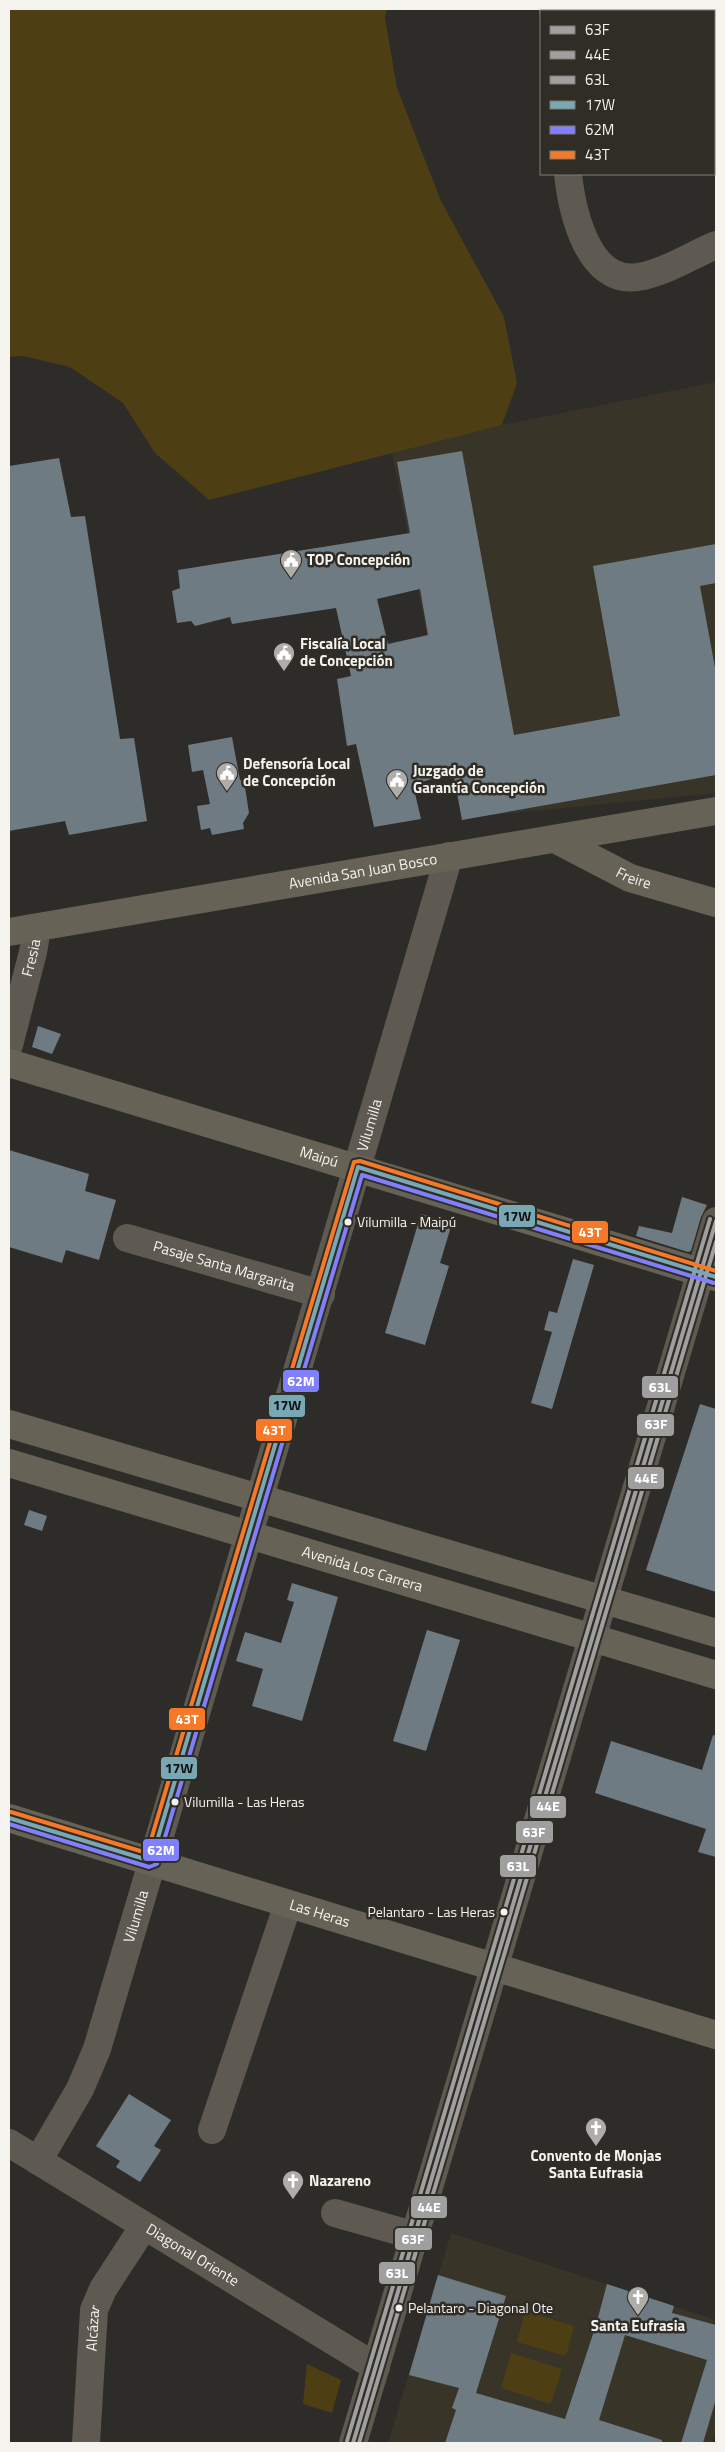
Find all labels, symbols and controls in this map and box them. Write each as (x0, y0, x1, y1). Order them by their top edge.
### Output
legend (540, 10, 715, 175)
text: 63F (585, 18, 610, 41)
text: 44E (585, 43, 610, 66)
text: 63L (585, 68, 609, 91)
text: 17W (585, 93, 615, 116)
text: 62M (585, 118, 614, 141)
text: 43T (585, 143, 610, 166)
public building icon: TOP Concepción (279, 548, 303, 579)
place label: TOP Concepción (307, 548, 410, 571)
place label: Fiscalía Local de Concepción (300, 632, 393, 672)
public building icon: Fiscalía Local de Concepción (272, 641, 296, 672)
place label: Defensoría Local de Concepción (243, 752, 350, 792)
place label: Juzgado de Garantía Concepción (413, 759, 545, 799)
public building icon: Defensoría Local de Concepción (215, 761, 239, 792)
public building icon: Juzgado de Garantía Concepción (385, 768, 409, 799)
street label: Avenida San Juan Bosco (287, 847, 439, 895)
street label: Freire (612, 861, 654, 895)
street label: Fresia (15, 937, 46, 979)
street label: Vilumilla (350, 1096, 388, 1154)
street label: Maipú (297, 1140, 341, 1173)
line badge: 17W (498, 1204, 536, 1228)
text: 17W (503, 1205, 531, 1226)
place label: Vilumilla - Maipú (357, 1211, 456, 1232)
marker: Vilumilla - Maipú (343, 1217, 353, 1227)
line badge: 43T (571, 1220, 609, 1244)
text: 43T (578, 1221, 602, 1242)
street label: Pasaje Santa Margarita (151, 1234, 298, 1297)
line badge: 62M (282, 1369, 320, 1393)
text: 62M (287, 1370, 315, 1391)
line badge: 63L (641, 1375, 679, 1399)
text: 63L (649, 1376, 672, 1397)
line badge: 17W (268, 1394, 306, 1418)
text: 17W (273, 1394, 301, 1415)
line badge: 63F (636, 1413, 675, 1437)
text: 63F (644, 1413, 668, 1434)
line badge: 43T (255, 1418, 293, 1442)
text: 43T (262, 1419, 286, 1440)
line badge: 44E (627, 1466, 665, 1490)
text: 44E (634, 1467, 658, 1488)
street label: Avenida Los Carrera (299, 1540, 426, 1598)
line badge: 43T (168, 1707, 206, 1731)
text: 43T (175, 1708, 199, 1729)
line badge: 17W (160, 1756, 198, 1780)
text: 17W (165, 1757, 193, 1778)
place label: Vilumilla - Las Heras (184, 1791, 305, 1812)
line badge: 44E (529, 1795, 567, 1819)
text: 44E (536, 1795, 560, 1816)
marker: Vilumilla - Las Heras (170, 1797, 180, 1807)
line badge: 63F (515, 1820, 554, 1844)
text: 63F (522, 1821, 546, 1842)
line badge: 62M (142, 1838, 180, 1862)
text: 62M (147, 1839, 175, 1860)
line badge: 63L (499, 1854, 537, 1878)
text: 63L (507, 1855, 530, 1876)
street label: Vilumilla (117, 1887, 154, 1945)
street label: Las Heras (287, 1893, 353, 1933)
place label: Pelantaro - Las Heras (368, 1901, 495, 1922)
marker: Pelantaro - Las Heras (499, 1907, 509, 1917)
church icon: Convento de Monjas Santa Eufrasia (584, 2116, 608, 2147)
place label: Convento de Monjas Santa Eufrasia (530, 2144, 662, 2184)
church icon: Nazareno (281, 2169, 305, 2200)
place label: Nazareno (309, 2169, 371, 2192)
line badge: 44E (410, 2195, 448, 2219)
text: 44E (417, 2196, 441, 2217)
street label: Diagonal Oriente (142, 2217, 244, 2292)
line badge: 63F (394, 2227, 433, 2251)
text: 63F (401, 2228, 425, 2249)
line badge: 63L (378, 2261, 416, 2285)
text: 63L (386, 2262, 409, 2283)
church icon: Santa Eufrasia (626, 2285, 650, 2316)
place label: Pelantaro - Diagonal Ote (408, 2297, 553, 2318)
street label: Alcázar (80, 2301, 106, 2352)
marker: Pelantaro - Diagonal Ote (394, 2303, 404, 2313)
place label: Santa Eufrasia (591, 2314, 686, 2337)

